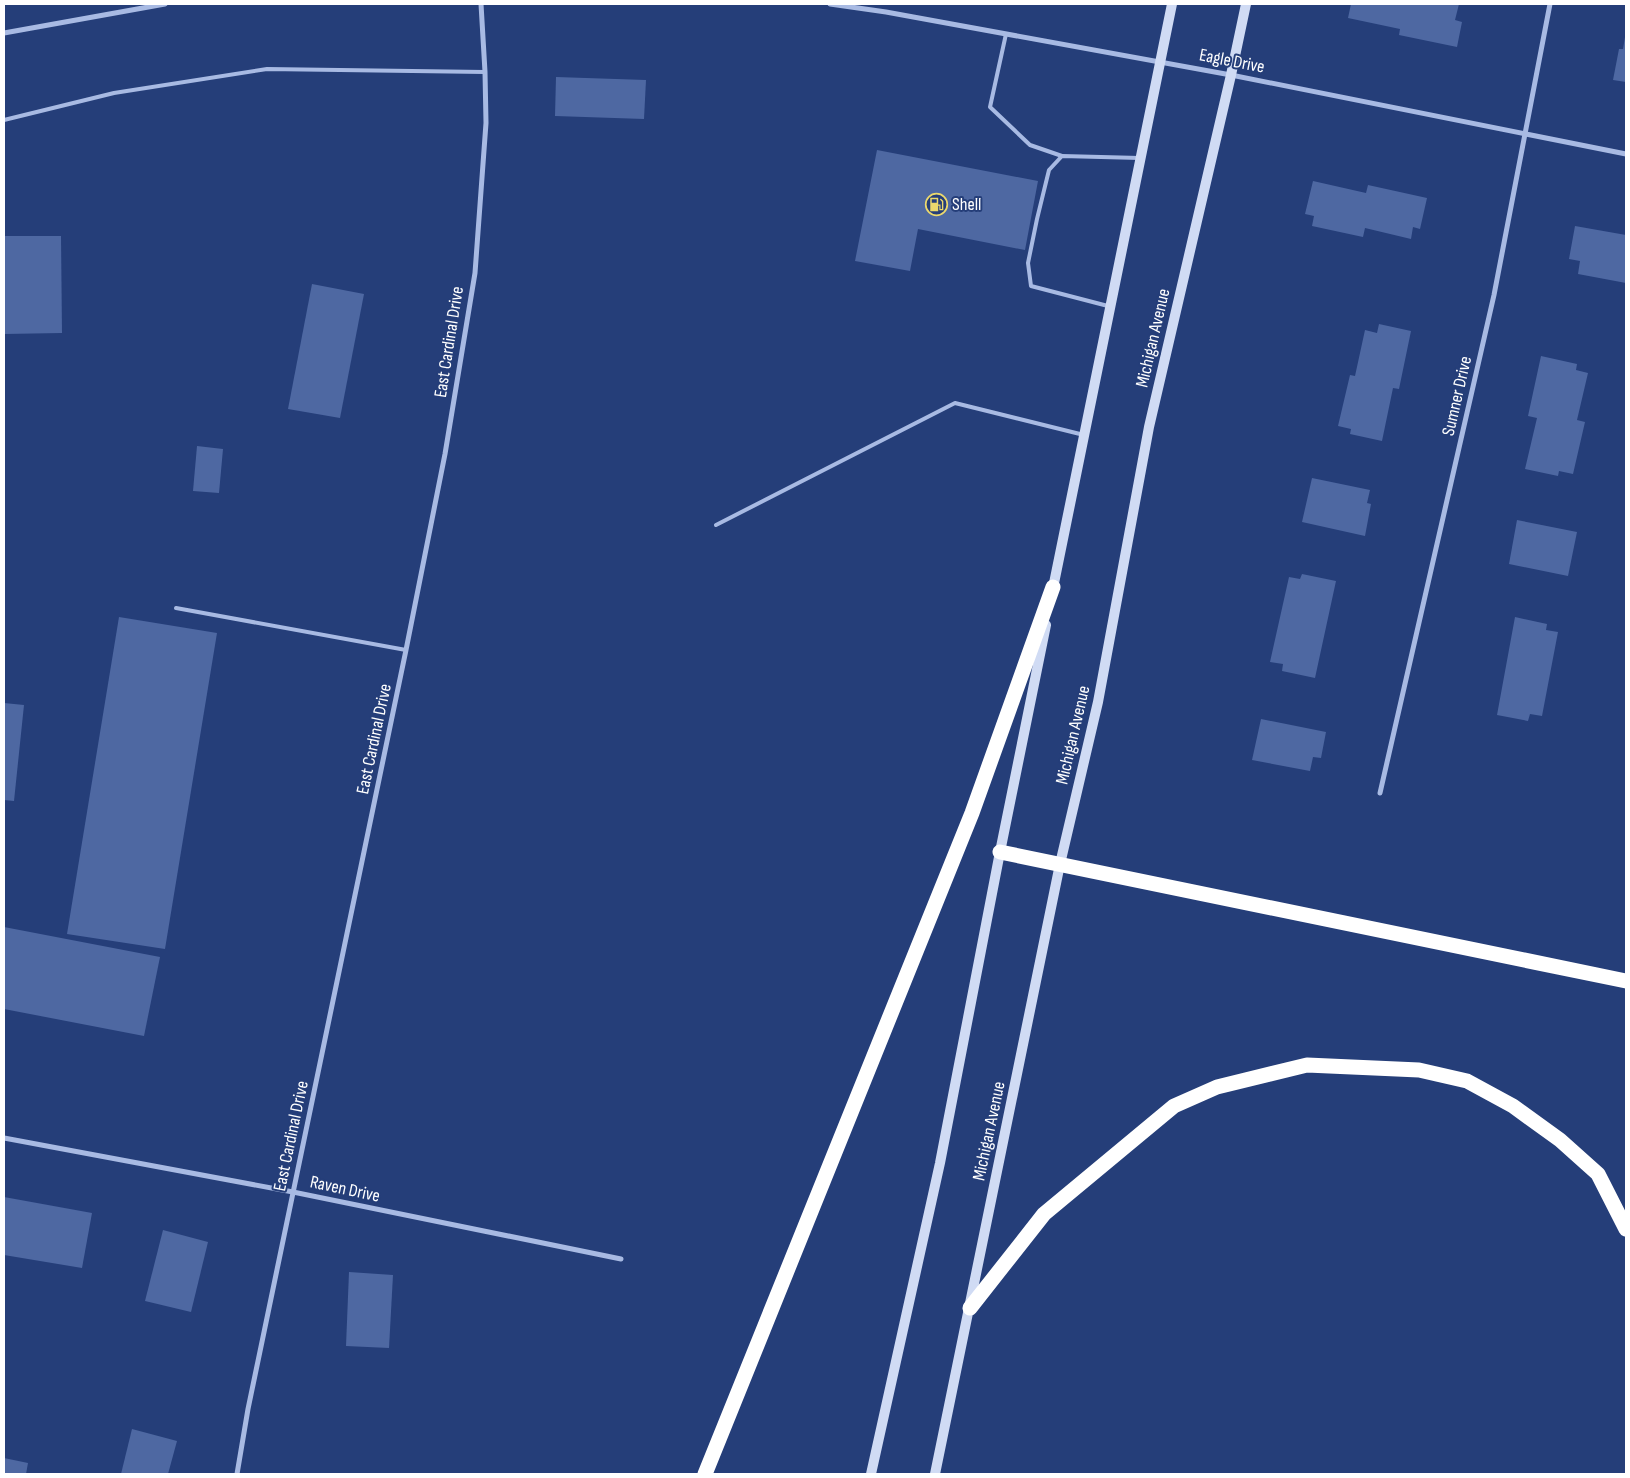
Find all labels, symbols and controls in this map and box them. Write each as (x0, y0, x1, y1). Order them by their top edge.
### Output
street label: Eagle Drive (1198, 44, 1266, 78)
fuel station icon: Shell (924, 192, 948, 216)
place label: Shell (952, 194, 981, 215)
street label: East Cardinal Drive (430, 285, 468, 399)
street label: Michigan Avenue (1131, 287, 1175, 389)
street label: Sumner Drive (1438, 354, 1476, 438)
street label: East Cardinal Drive (352, 682, 396, 796)
street label: Michigan Avenue (1051, 684, 1095, 786)
street label: East Cardinal Drive (269, 1079, 313, 1193)
street label: Michigan Avenue (968, 1080, 1010, 1182)
street label: Raven Drive (308, 1171, 382, 1207)

